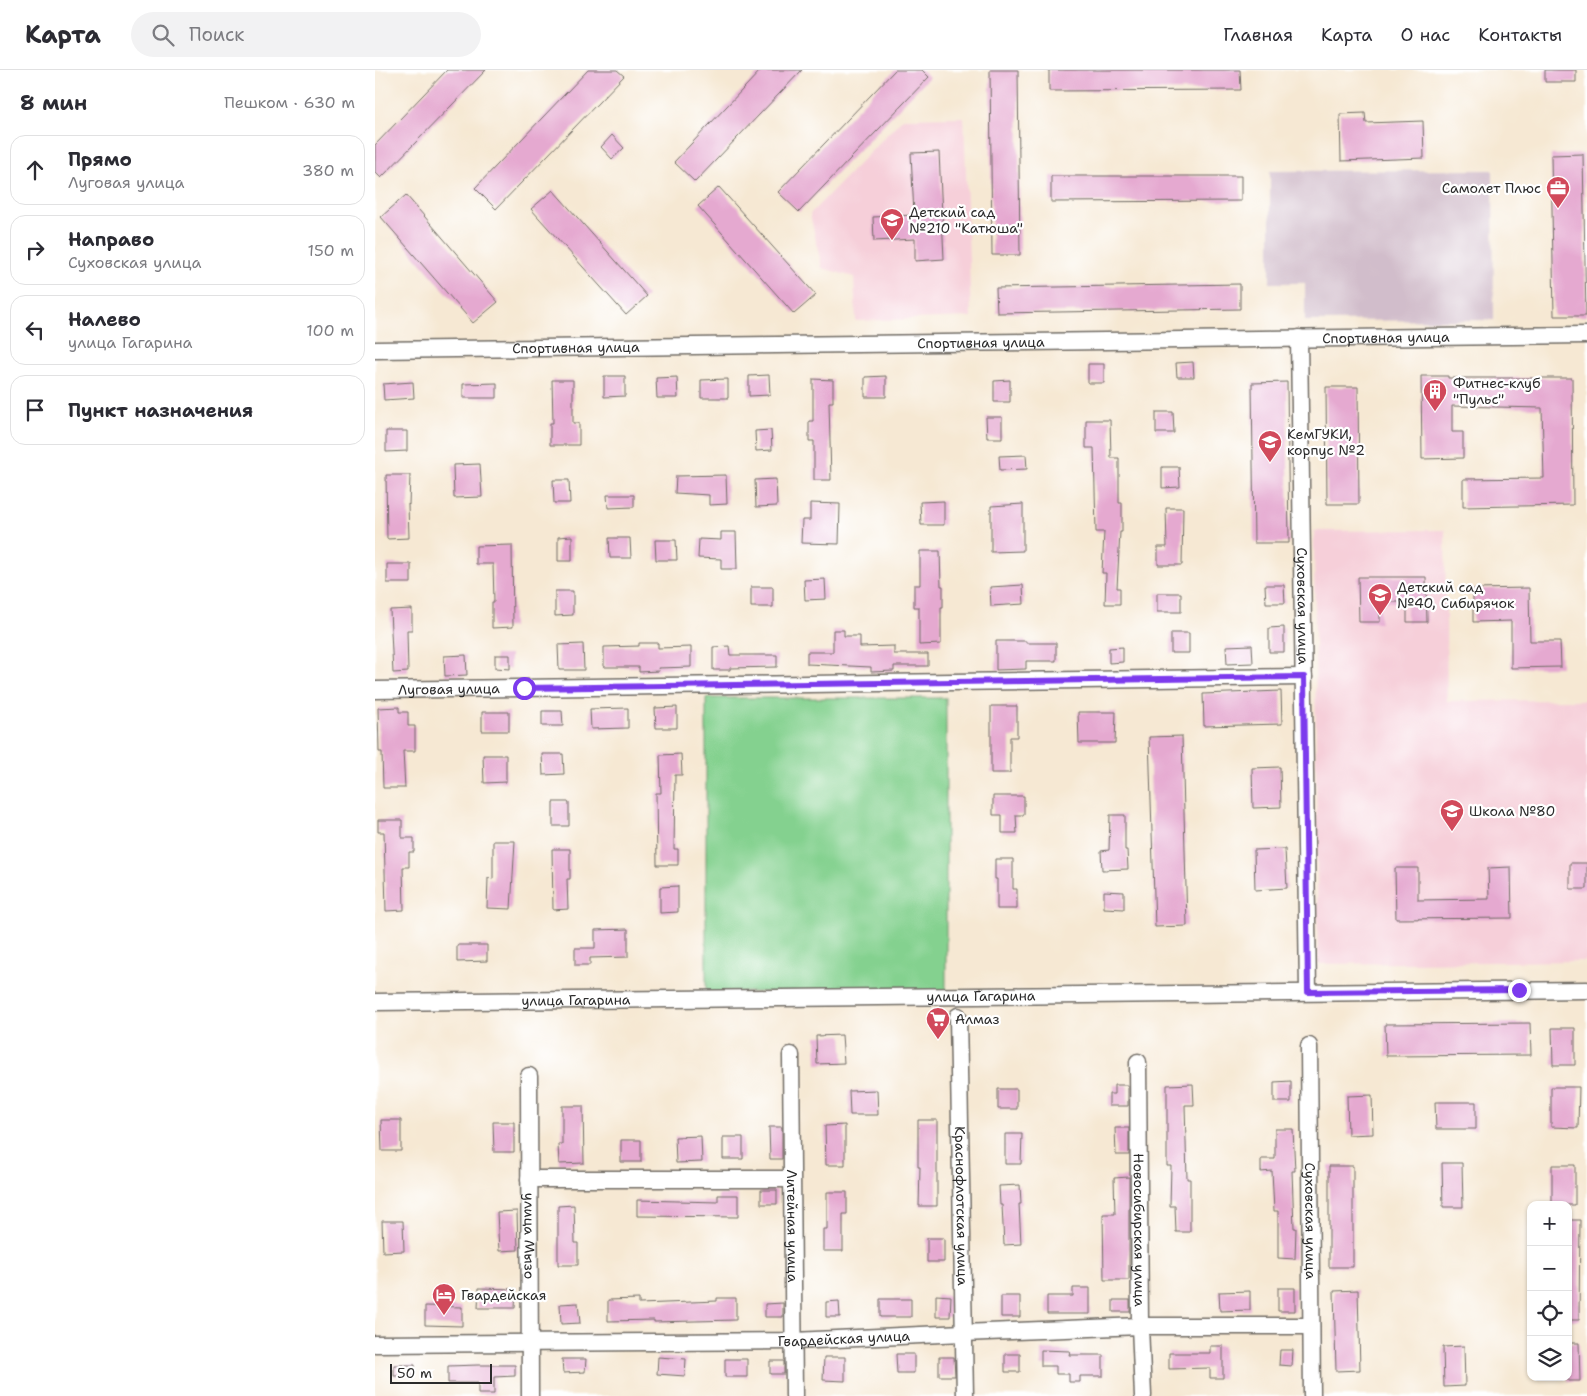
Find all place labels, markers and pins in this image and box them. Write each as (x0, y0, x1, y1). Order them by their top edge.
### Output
office icon: Самолет Плюс (1545, 175, 1571, 209)
place label: Самолет Плюс (1442, 179, 1541, 197)
place label: Детский сад №210 "Катюша" (909, 203, 1023, 237)
school or university icon: Детский сад №210 "Катюша" (879, 207, 905, 241)
place label: Фитнес-клуб "Пульс" (1453, 374, 1540, 408)
building icon: Фитнес-клуб "Пульс" (1422, 378, 1448, 412)
place label: КемГУКИ, корпус №2 (1287, 425, 1365, 459)
school or university icon: КемГУКИ, корпус №2 (1257, 429, 1283, 463)
place label: Детский сад №40, Сибирячок (1397, 578, 1515, 612)
school or university icon: Детский сад №40, Сибирячок (1367, 582, 1393, 616)
school or university icon: Школа №80 (1439, 798, 1465, 832)
place label: Школа №80 (1469, 802, 1555, 820)
supermarket icon: Алмаз (925, 1006, 951, 1040)
place label: Алмаз (955, 1010, 1000, 1028)
hotel icon: Гвардейская (431, 1282, 457, 1316)
place label: Гвардейская (461, 1286, 546, 1304)

